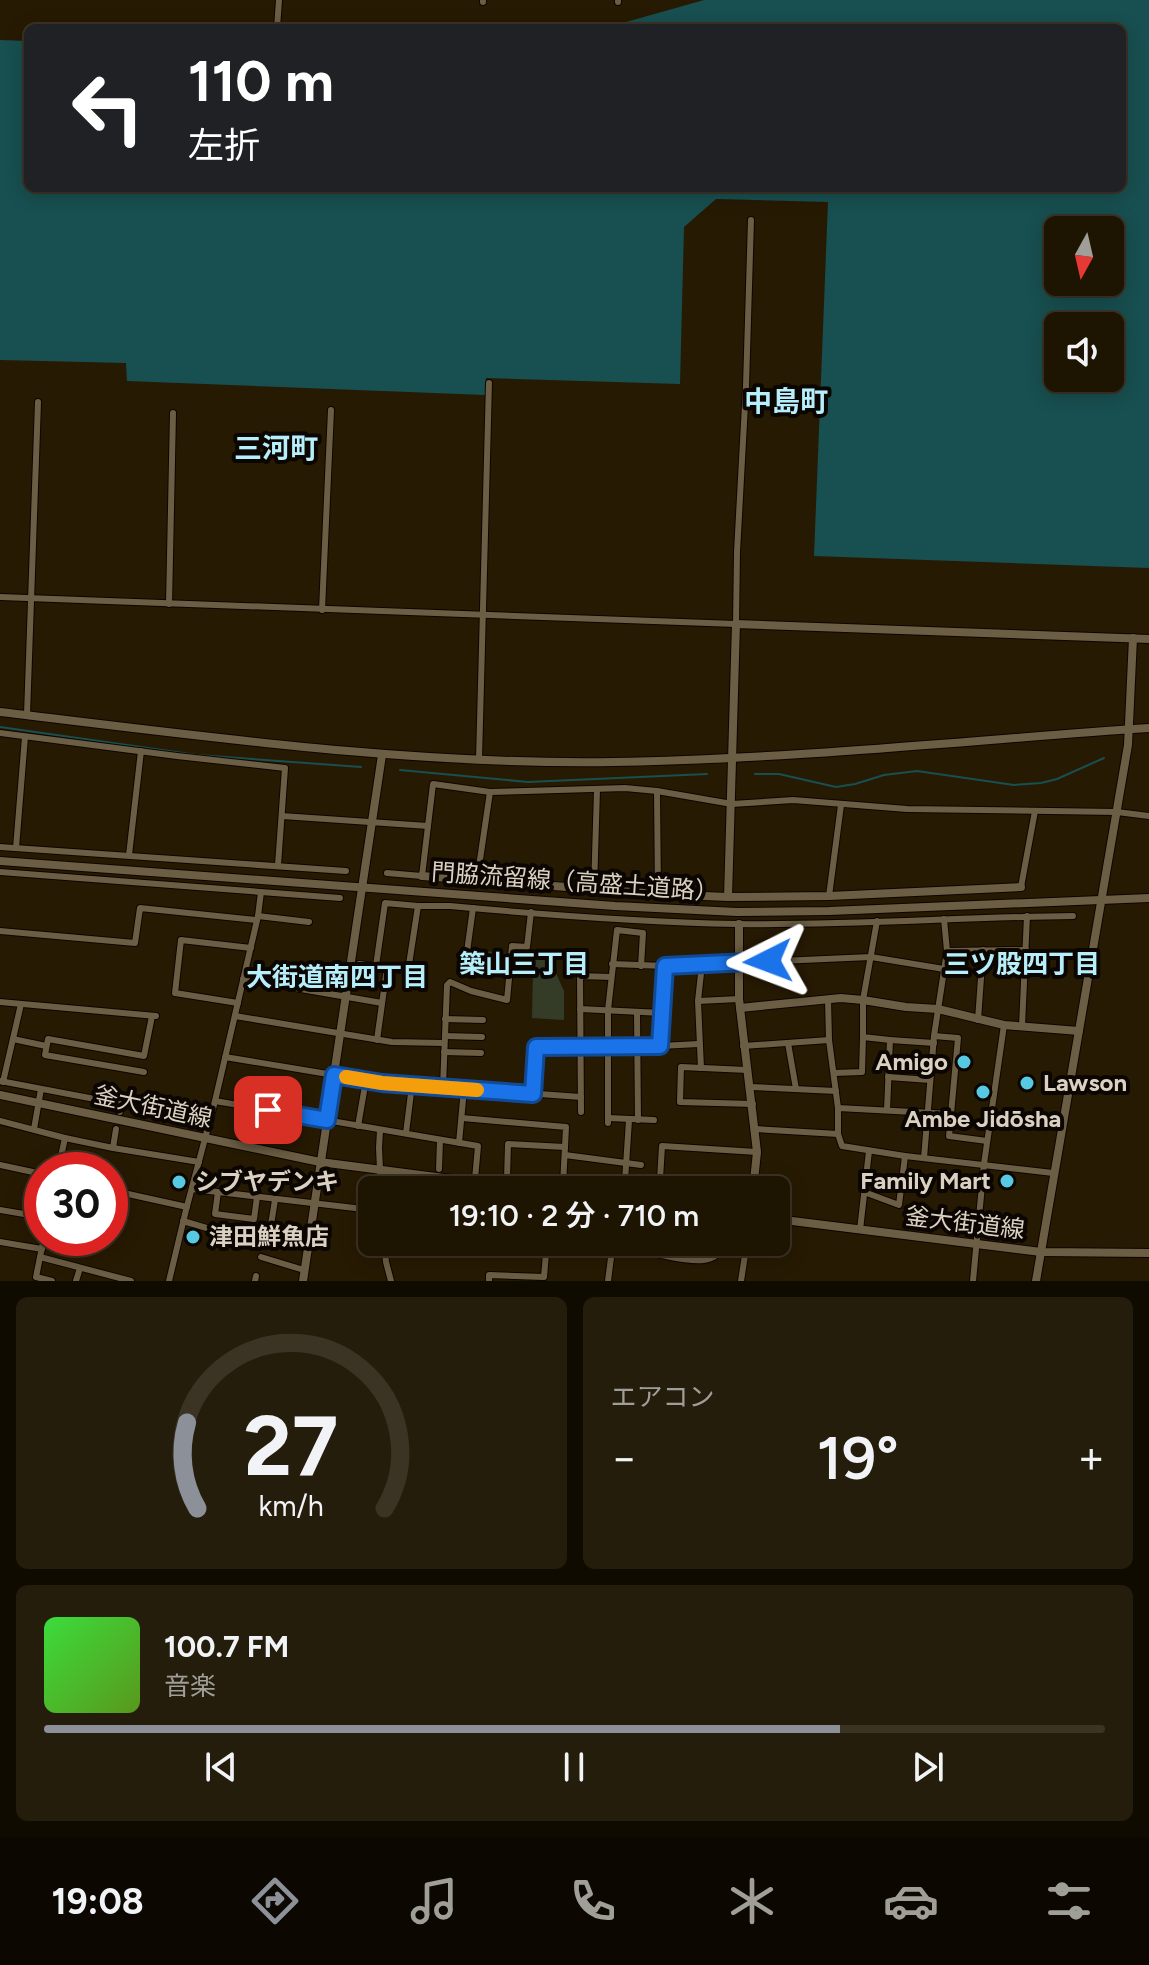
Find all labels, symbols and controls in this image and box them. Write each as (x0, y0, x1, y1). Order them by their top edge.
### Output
text: 110 m (188, 48, 334, 115)
icon: left (56, 56, 160, 160)
text: 左折 (188, 124, 260, 167)
north arrow (1044, 216, 1124, 296)
map controls (1044, 216, 1124, 392)
button: sound (1044, 312, 1124, 392)
district label: 中島町 (744, 384, 828, 418)
district label: 三河町 (234, 431, 318, 465)
street label: 門脇流留線（高盛土道路） (430, 857, 720, 906)
position arrow (726, 919, 810, 1003)
district label: 築山三丁目 (459, 948, 589, 980)
district label: 三ツ股四丁目 (944, 948, 1100, 980)
district label: 大街道南四丁目 (246, 961, 428, 993)
place label: Amigo (875, 1047, 948, 1076)
marker: Amigo (955, 1053, 973, 1071)
place label: Lawson (1043, 1068, 1127, 1097)
marker: Lawson (1018, 1074, 1036, 1092)
pin (234, 1076, 302, 1144)
street label: 釜大街道線 (91, 1080, 215, 1133)
marker: Ambe Jidōsha (974, 1083, 992, 1101)
icon: arrive (246, 1088, 290, 1132)
place label: Ambe Jidōsha (905, 1104, 1061, 1133)
speed limit sign: 30 (24, 1152, 128, 1256)
place label: Family Mart (860, 1166, 991, 1195)
place label: シブヤデンキ (195, 1167, 339, 1196)
marker: Family Mart (998, 1172, 1016, 1190)
marker: シブヤデンキ (170, 1173, 188, 1191)
text: 19:10 · 2 分 · 710 m (449, 1197, 699, 1234)
street label: 釜大街道線 (904, 1201, 1026, 1244)
place label: 津田鮮魚店 (209, 1222, 329, 1251)
marker: 津田鮮魚店 (184, 1228, 202, 1246)
text: エアコン (611, 1381, 715, 1413)
text: 27 (244, 1396, 338, 1496)
text: 19° (817, 1422, 899, 1494)
text: − (611, 1431, 638, 1484)
text: + (1078, 1431, 1105, 1484)
text: km/h (259, 1489, 324, 1523)
text: 100.7 FM (164, 1628, 289, 1665)
text: 音楽 (164, 1670, 216, 1702)
icon: previous (199, 1745, 243, 1789)
icon: pause (552, 1745, 596, 1789)
icon: next (906, 1745, 950, 1789)
icon: directions (247, 1873, 303, 1929)
icon: music (406, 1873, 462, 1929)
icon: phone (565, 1873, 621, 1929)
icon: climate (724, 1873, 780, 1929)
icon: car (883, 1873, 939, 1929)
icon: filters (1041, 1873, 1097, 1929)
text: 19:08 (51, 1880, 144, 1923)

